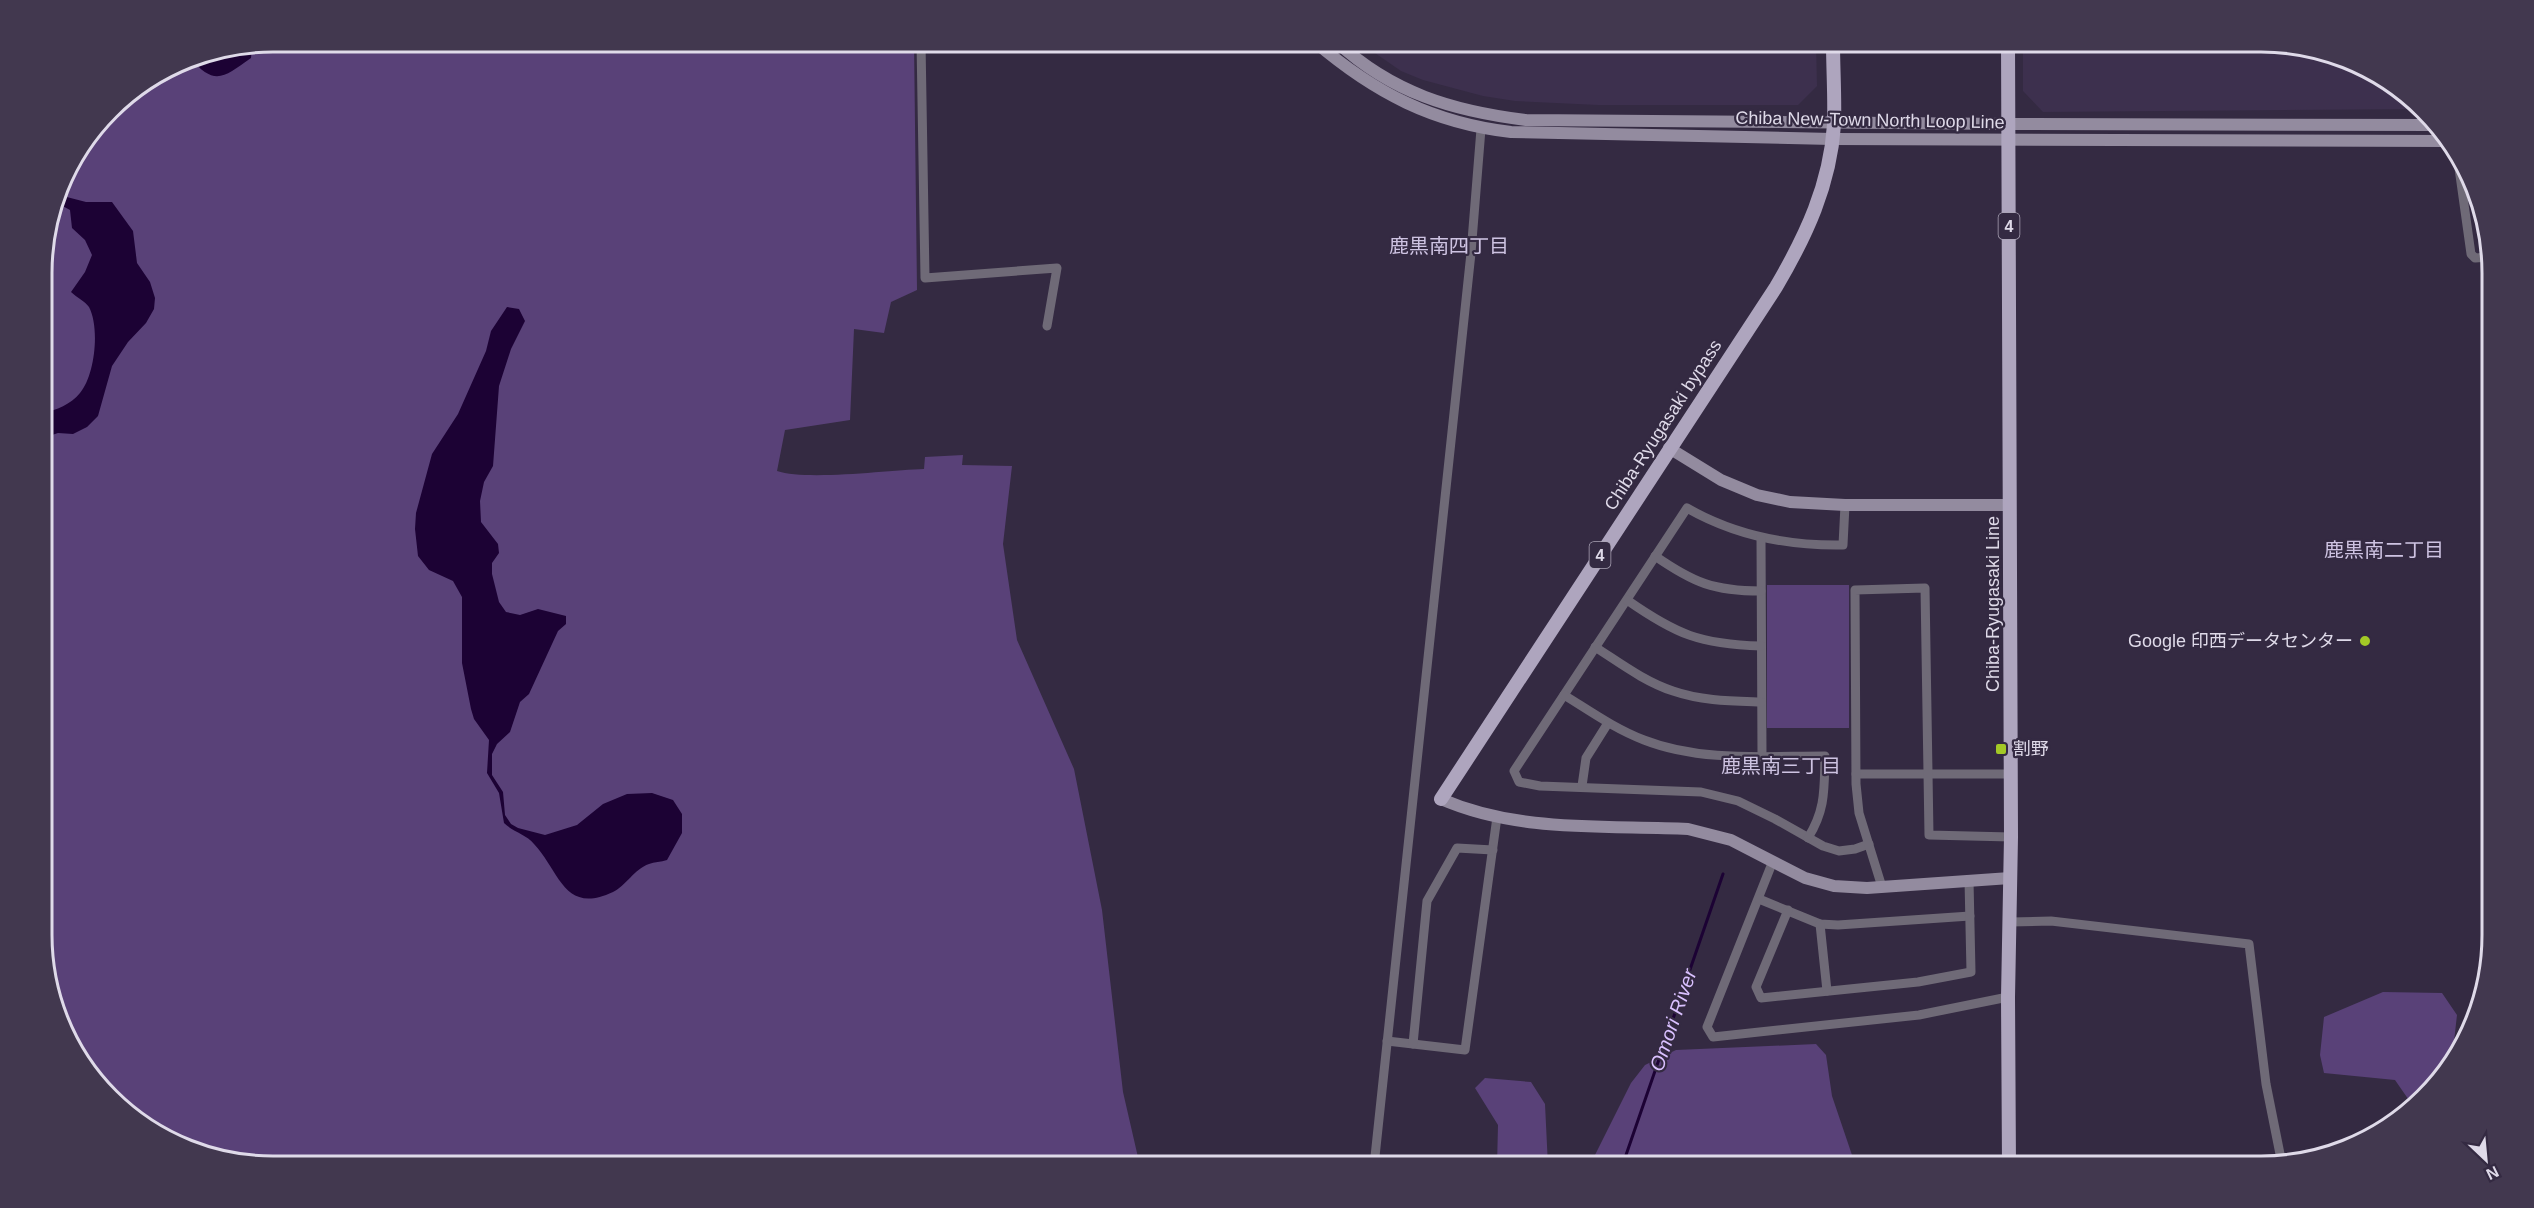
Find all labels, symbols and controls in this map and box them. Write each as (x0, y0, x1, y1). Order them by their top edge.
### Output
street label: Chiba New-Town North Loop Line (1735, 108, 2005, 132)
road number: 4 (1998, 213, 2020, 239)
district label: 鹿黒南四丁目 (1389, 235, 1509, 257)
street label: Chiba-Ryugasaki bypass (1600, 336, 1726, 514)
street label: Chiba-Ryugasaki Line (1983, 516, 2003, 692)
district label: 鹿黒南二丁目 (2324, 539, 2444, 561)
road number: 4 (1590, 542, 1610, 568)
place label: Google 印西データセンター (2128, 631, 2353, 651)
marker: Google 印西データセンター (2358, 634, 2372, 648)
place label: 割野 (2013, 739, 2049, 759)
marker: 割野 (1994, 742, 2008, 756)
district label: 鹿黒南三丁目 (1721, 755, 1841, 777)
water label: Omori River (1645, 965, 1701, 1074)
north arrow (2456, 1130, 2516, 1190)
text: N (2483, 1163, 2501, 1183)

